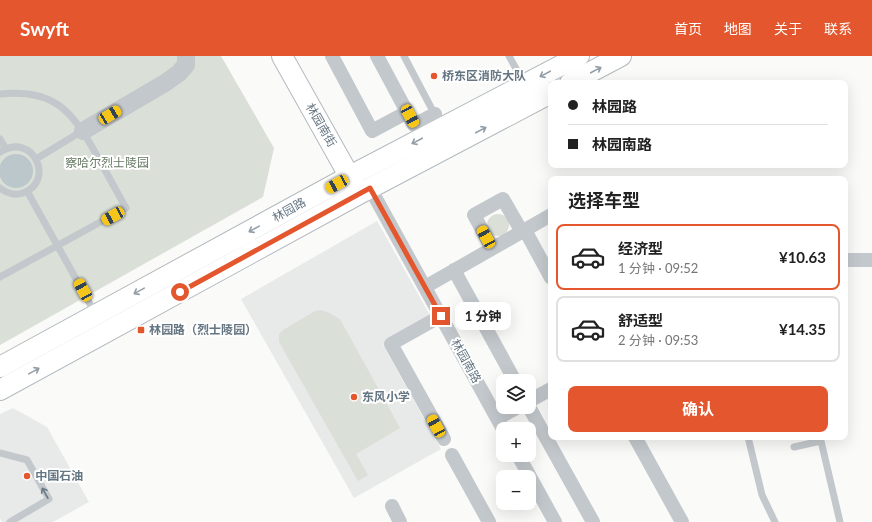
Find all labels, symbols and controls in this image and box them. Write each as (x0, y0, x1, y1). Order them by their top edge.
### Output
text: Swyft (20, 17, 69, 40)
text: 首页 (674, 20, 702, 37)
text: 地图 (724, 20, 752, 37)
text: 关于 (774, 20, 802, 37)
text: 联系 (824, 20, 852, 37)
one-way arrow (589, 65, 601, 73)
place label: 桥东区消防大队 (442, 68, 526, 83)
marker: 桥东区消防大队 (429, 71, 439, 81)
one-way arrow (539, 71, 551, 78)
text: 林园路 (592, 97, 637, 115)
street label: 林园南街 (303, 100, 340, 149)
car (399, 103, 421, 129)
car (97, 104, 123, 126)
one-way arrow (475, 125, 487, 133)
text: 林园南路 (592, 135, 652, 153)
one-way arrow (412, 138, 424, 145)
park label: 察哈尔烈士陵园 (65, 155, 149, 170)
car (324, 173, 350, 195)
text: 选择车型 (568, 189, 640, 211)
street label: 林园路 (269, 194, 308, 225)
car (100, 205, 126, 227)
car (475, 224, 497, 250)
one-way arrow (248, 226, 260, 234)
icon: car (570, 239, 606, 275)
text: 经济型 (618, 239, 663, 257)
text: ¥10.63 (779, 248, 826, 266)
text: 1 分钟 · 09:52 (618, 260, 698, 276)
car (72, 277, 94, 303)
route start (171, 283, 189, 301)
one-way arrow (134, 288, 146, 296)
callout: 1 分钟 (455, 302, 511, 330)
route end (432, 307, 450, 325)
text: 1 分钟 (465, 308, 501, 324)
icon: car (570, 311, 606, 347)
text: 舒适型 (618, 311, 663, 329)
text: ¥14.35 (779, 320, 826, 338)
place label: 林园路（烈士陵园） (149, 322, 257, 337)
marker: 林园路（烈士陵园） (136, 325, 146, 335)
text: 2 分钟 · 09:53 (618, 332, 698, 348)
street label: 林园南路 (448, 336, 485, 385)
one-way arrow (28, 367, 40, 374)
map controls (496, 374, 536, 510)
button: layers (496, 374, 536, 414)
button: 确认 (568, 386, 828, 432)
place label: 东风小学 (362, 389, 410, 404)
marker: 东风小学 (349, 392, 359, 402)
car (425, 413, 447, 439)
button: + (496, 422, 536, 462)
place label: 中国石油 (35, 468, 83, 483)
button: − (496, 470, 536, 510)
marker: 中国石油 (22, 471, 32, 481)
one-way arrow (41, 487, 49, 499)

